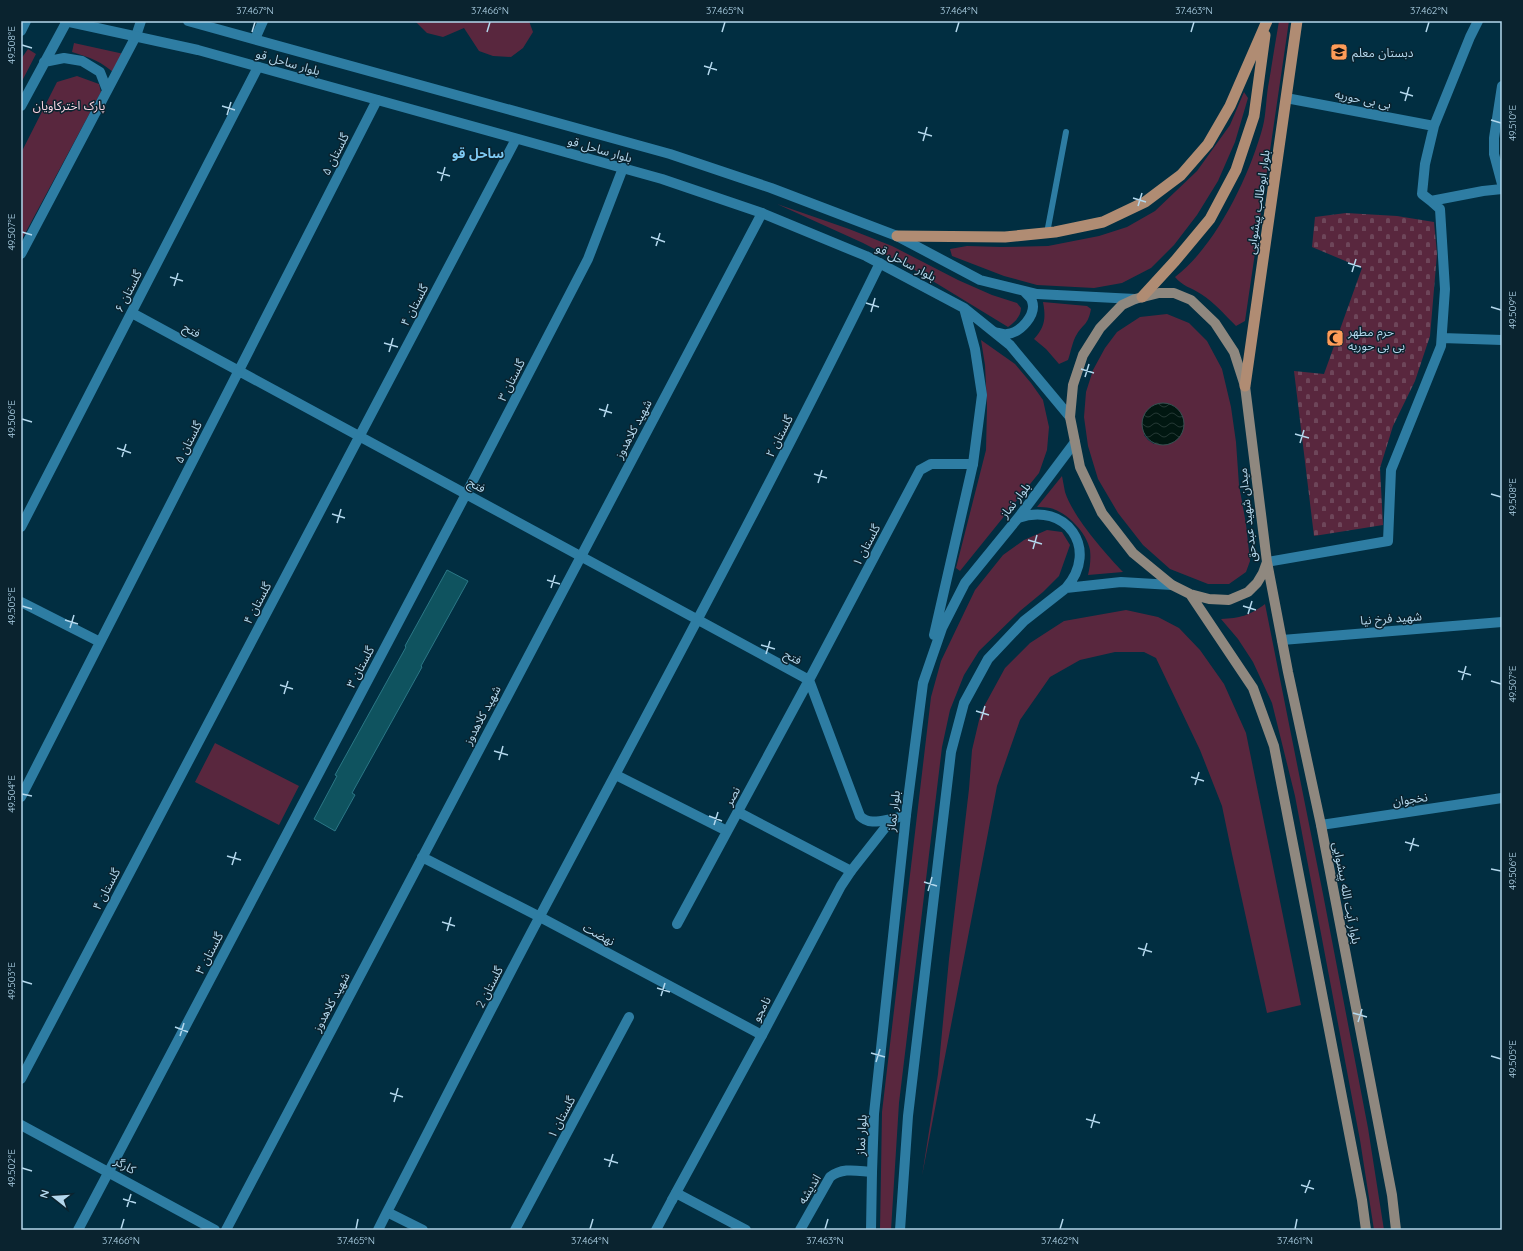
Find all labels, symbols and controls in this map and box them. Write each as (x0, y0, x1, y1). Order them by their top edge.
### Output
text: 37.467°N (236, 4, 274, 17)
text: 37.466°N (471, 4, 509, 17)
text: 37.465°N (706, 4, 744, 17)
text: 37.464°N (940, 4, 978, 17)
text: 37.463°N (1175, 4, 1213, 17)
text: 37.462°N (1410, 4, 1448, 17)
text: 49.508°E (5, 26, 18, 64)
school or university icon: دبستان معلم (1329, 42, 1349, 62)
place label: دبستان معلم (1352, 45, 1414, 62)
street label: بلوار ساحل قو (254, 46, 322, 78)
street label: بی بی حوریه (1334, 86, 1392, 112)
park label: پارک اخترکاویان (33, 98, 105, 114)
text: 49.510°E (1506, 105, 1519, 141)
street label: گلستان ۵ (318, 130, 352, 177)
street label: بلوار ساحل قو (566, 133, 634, 165)
district label: ساحل قو (452, 145, 504, 161)
street label: بلوار ابوطالب پیشوایی (1243, 149, 1274, 255)
text: 49.507°E (5, 213, 18, 251)
street label: بلوار ساحل قو (873, 240, 939, 284)
street label: گلستان ۶ (111, 267, 145, 314)
street label: گلستان ۴ (397, 281, 432, 328)
text: 49.509°E (1506, 291, 1519, 329)
street label: فتح (180, 319, 203, 343)
place label: حرم مطهر بی بی حوریه (1347, 324, 1405, 353)
mosque icon: حرم مطهر بی بی حوریه (1325, 328, 1345, 348)
street label: گلستان ۳ (494, 356, 528, 403)
street label: شهید کلاهدوز (611, 397, 655, 462)
text: 49.506°E (5, 400, 18, 438)
street label: گلستان ۲ (762, 412, 796, 459)
street label: گلستان ۵ (171, 418, 205, 465)
street label: میدان شهید عبدحق (1235, 467, 1260, 563)
street label: فتح (465, 474, 488, 498)
text: 49.508°E (1506, 478, 1519, 516)
street label: بلوار نماز (996, 479, 1034, 522)
street label: گلستان ۱ (849, 521, 884, 568)
street label: گلستان ۴ (240, 579, 275, 626)
text: 49.505°E (5, 587, 18, 625)
street label: شهید فرخ نیا (1360, 608, 1423, 630)
street label: گلستان ۳ (343, 643, 378, 690)
street label: فتح (781, 646, 804, 670)
text: 49.507°E (1506, 665, 1519, 703)
street label: شهید کلاهدوز (460, 683, 504, 748)
text: 49.504°E (5, 775, 18, 813)
street label: نصر (720, 784, 743, 809)
street label: نخجوان (1391, 789, 1429, 809)
street label: بلوار نماز (883, 790, 903, 833)
street label: بلوار آیت الله پیشوایی (1329, 841, 1364, 946)
text: 49.506°E (1506, 852, 1519, 890)
street label: گلستان ۴ (89, 865, 124, 912)
street label: نهضت (581, 919, 617, 949)
street label: گلستان ۳ (192, 929, 227, 976)
text: 49.503°E (5, 962, 18, 1000)
street label: گلستان 2 (472, 963, 506, 1010)
street label: شهید کلاهدوز (309, 970, 353, 1035)
street label: نامجو (748, 994, 774, 1024)
text: 49.505°E (1506, 1040, 1519, 1078)
street label: گلستان ۱ (544, 1093, 579, 1140)
street label: بلوار نماز (852, 1114, 870, 1157)
text: 49.502°E (5, 1149, 18, 1187)
street label: کارگر (111, 1153, 139, 1177)
street label: اندیشه (794, 1171, 824, 1207)
north arrow (34, 1177, 74, 1217)
text: N (37, 1188, 52, 1200)
text: 37.466°N (102, 1234, 140, 1247)
text: 37.465°N (337, 1234, 375, 1247)
text: 37.464°N (571, 1234, 609, 1247)
text: 37.463°N (806, 1234, 844, 1247)
text: 37.462°N (1041, 1234, 1079, 1247)
text: 37.461°N (1277, 1234, 1313, 1247)

